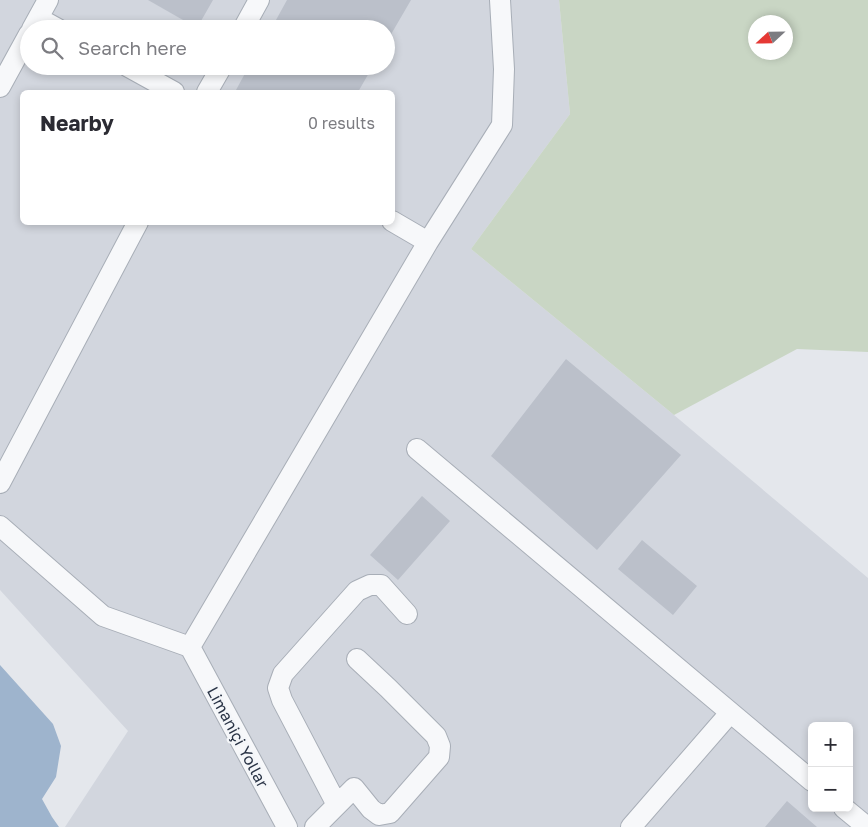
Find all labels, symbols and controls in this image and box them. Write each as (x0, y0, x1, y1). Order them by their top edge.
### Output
north arrow (748, 15, 793, 60)
search box (20, 20, 395, 75)
icon: search (38, 34, 66, 62)
text: Search here (78, 36, 187, 59)
text: Nearby (40, 110, 114, 136)
text: 0 results (308, 113, 375, 133)
street label: Limaniçi Yollar (203, 683, 273, 791)
map controls (808, 722, 853, 812)
button: + (808, 722, 853, 767)
button: − (808, 767, 853, 812)

